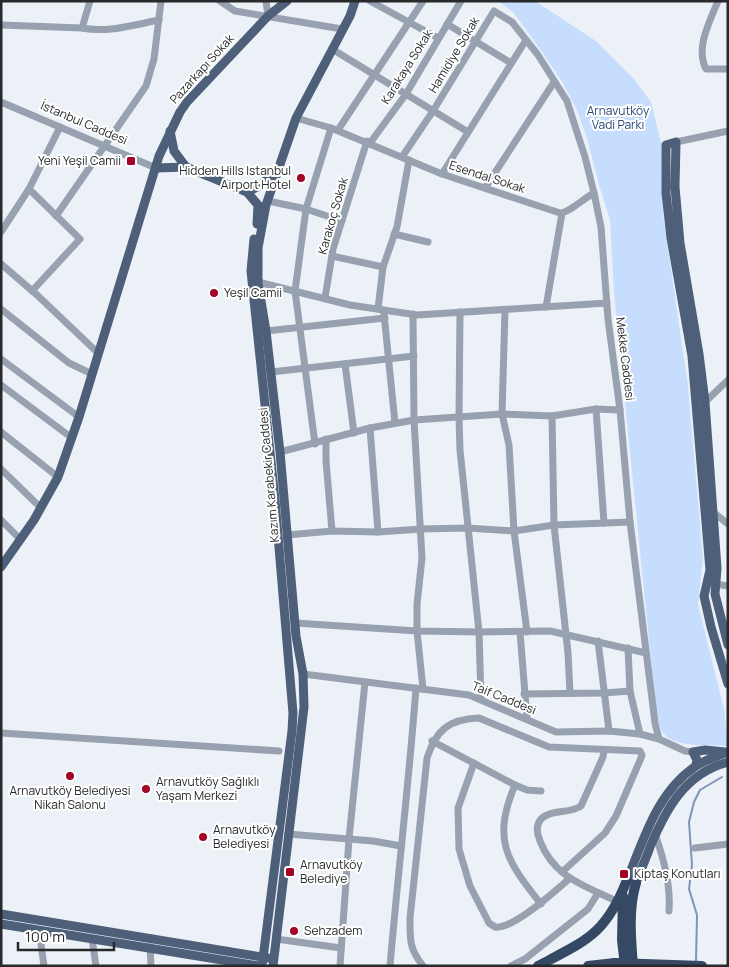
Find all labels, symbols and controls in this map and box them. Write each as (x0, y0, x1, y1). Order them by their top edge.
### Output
street label: Hamidiye Sokak (424, 12, 484, 96)
street label: Karakaya Sokak (377, 25, 437, 107)
street label: Pazarkapı Sokak (166, 29, 238, 107)
street label: İstanbul Caddesi (38, 97, 130, 148)
park label: Arnavutköy Vadi Parkı (587, 102, 650, 133)
place label: Yeni Yeşil Camii (38, 152, 121, 169)
marker: Yeni Yeşil Camii (125, 155, 137, 167)
street label: Esendal Sokak (447, 156, 528, 197)
place label: Hidden Hills Istanbul Airport Hotel (179, 162, 291, 193)
marker: Hidden Hills Istanbul Airport Hotel (295, 172, 307, 184)
street label: Karakoç Sokak (313, 174, 352, 256)
place label: Yeşil Camii (224, 284, 282, 301)
marker: Yeşil Camii (208, 287, 220, 299)
street label: Mekke Caddesi (612, 316, 639, 402)
street label: Kazım Karabekir Caddesi (254, 407, 283, 543)
street label: Taif Caddesi (469, 677, 539, 718)
marker: Arnavutköy Belediyesi Nikah Salonu (64, 770, 76, 782)
place label: Arnavutköy Sağlıklı Yaşam Merkezi (156, 773, 259, 804)
place label: Arnavutköy Belediyesi Nikah Salonu (9, 782, 131, 813)
marker: Arnavutköy Sağlıklı Yaşam Merkezi (140, 783, 152, 795)
place label: Arnavutköy Belediyesi (213, 821, 276, 852)
marker: Arnavutköy Belediyesi (197, 831, 209, 843)
place label: Arnavutköy Belediye (300, 856, 363, 887)
place label: Kiptaş Konutları (634, 865, 721, 882)
marker: Arnavutköy Belediye (284, 866, 296, 878)
marker: Kiptaş Konutları (618, 868, 630, 880)
scale bar (18, 920, 114, 952)
place label: Sehzadem (304, 922, 362, 939)
marker: Sehzadem (288, 925, 300, 937)
text: 100 m (25, 926, 65, 947)

